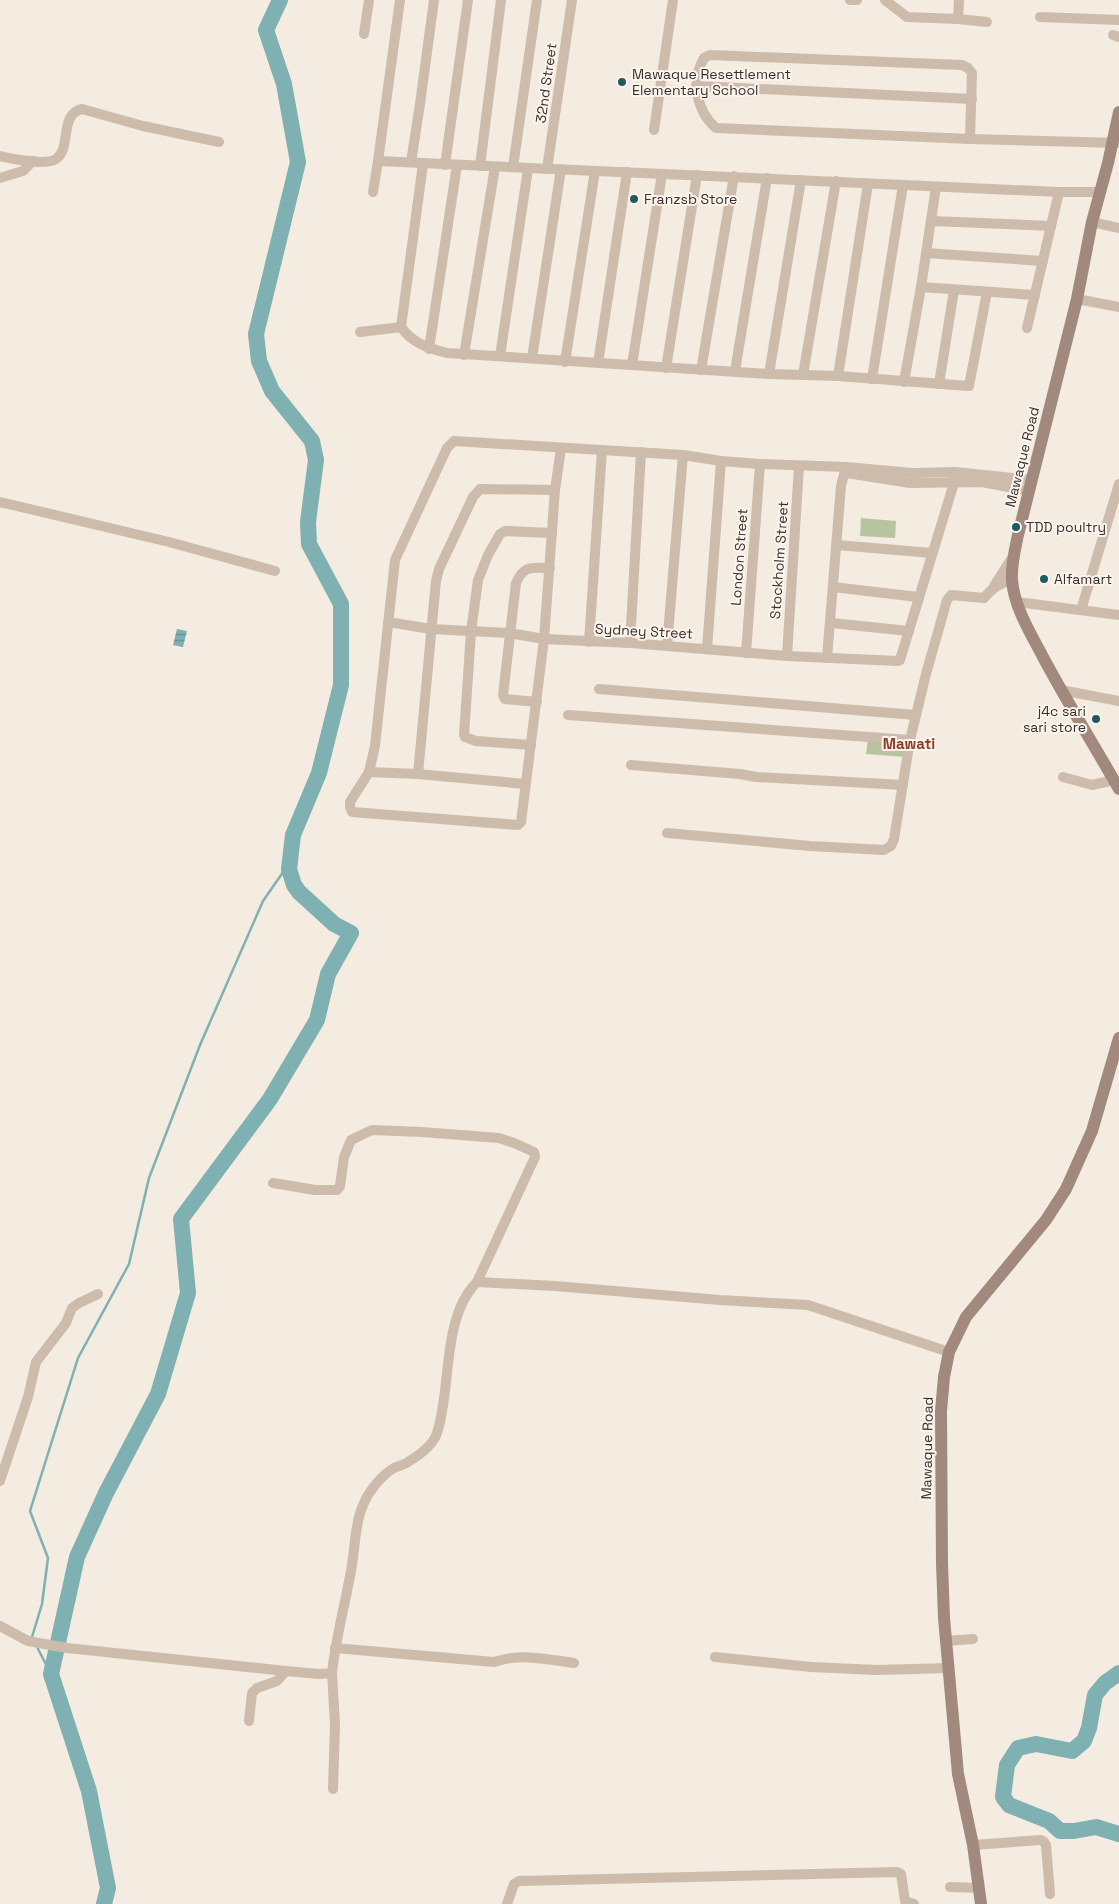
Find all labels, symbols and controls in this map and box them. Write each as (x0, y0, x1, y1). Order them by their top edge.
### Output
street label: 32nd Street (531, 42, 561, 124)
place label: Mawaque Resettlement Elementary School (632, 65, 791, 99)
marker: Mawaque Resettlement Elementary School (616, 76, 628, 88)
place label: Franzsb Store (644, 190, 737, 208)
marker: Franzsb Store (628, 193, 640, 205)
street label: Mawaque Road (1001, 405, 1043, 509)
street label: Stockholm Street (766, 500, 792, 620)
street label: London Street (727, 508, 751, 606)
place label: TDD poultry (1026, 518, 1106, 536)
marker: TDD poultry (1010, 521, 1022, 533)
place label: Alfamart (1054, 570, 1112, 588)
marker: Alfamart (1038, 573, 1050, 585)
street label: Sydney Street (595, 619, 693, 643)
place label: j4c sari sari store (1023, 702, 1086, 736)
marker: j4c sari sari store (1090, 713, 1102, 725)
district label: Mawati (883, 734, 935, 753)
street label: Mawaque Road (917, 1396, 937, 1500)

